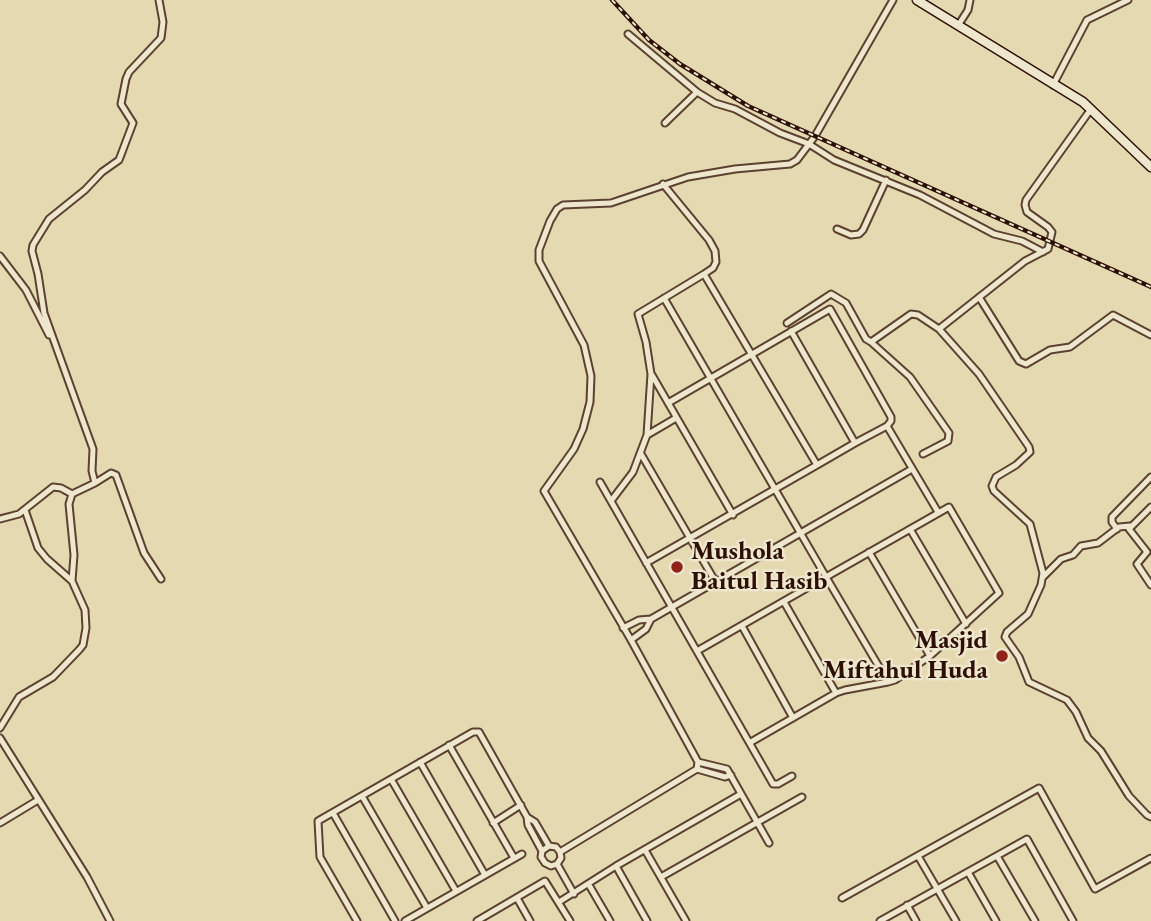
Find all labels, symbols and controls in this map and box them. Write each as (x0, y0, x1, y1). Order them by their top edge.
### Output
place label: Mushola Baitul Hasib (691, 536, 827, 598)
marker: Mushola Baitul Hasib (669, 559, 685, 575)
place label: Masjid Miftahul Huda (823, 625, 988, 686)
marker: Masjid Miftahul Huda (994, 648, 1010, 664)

